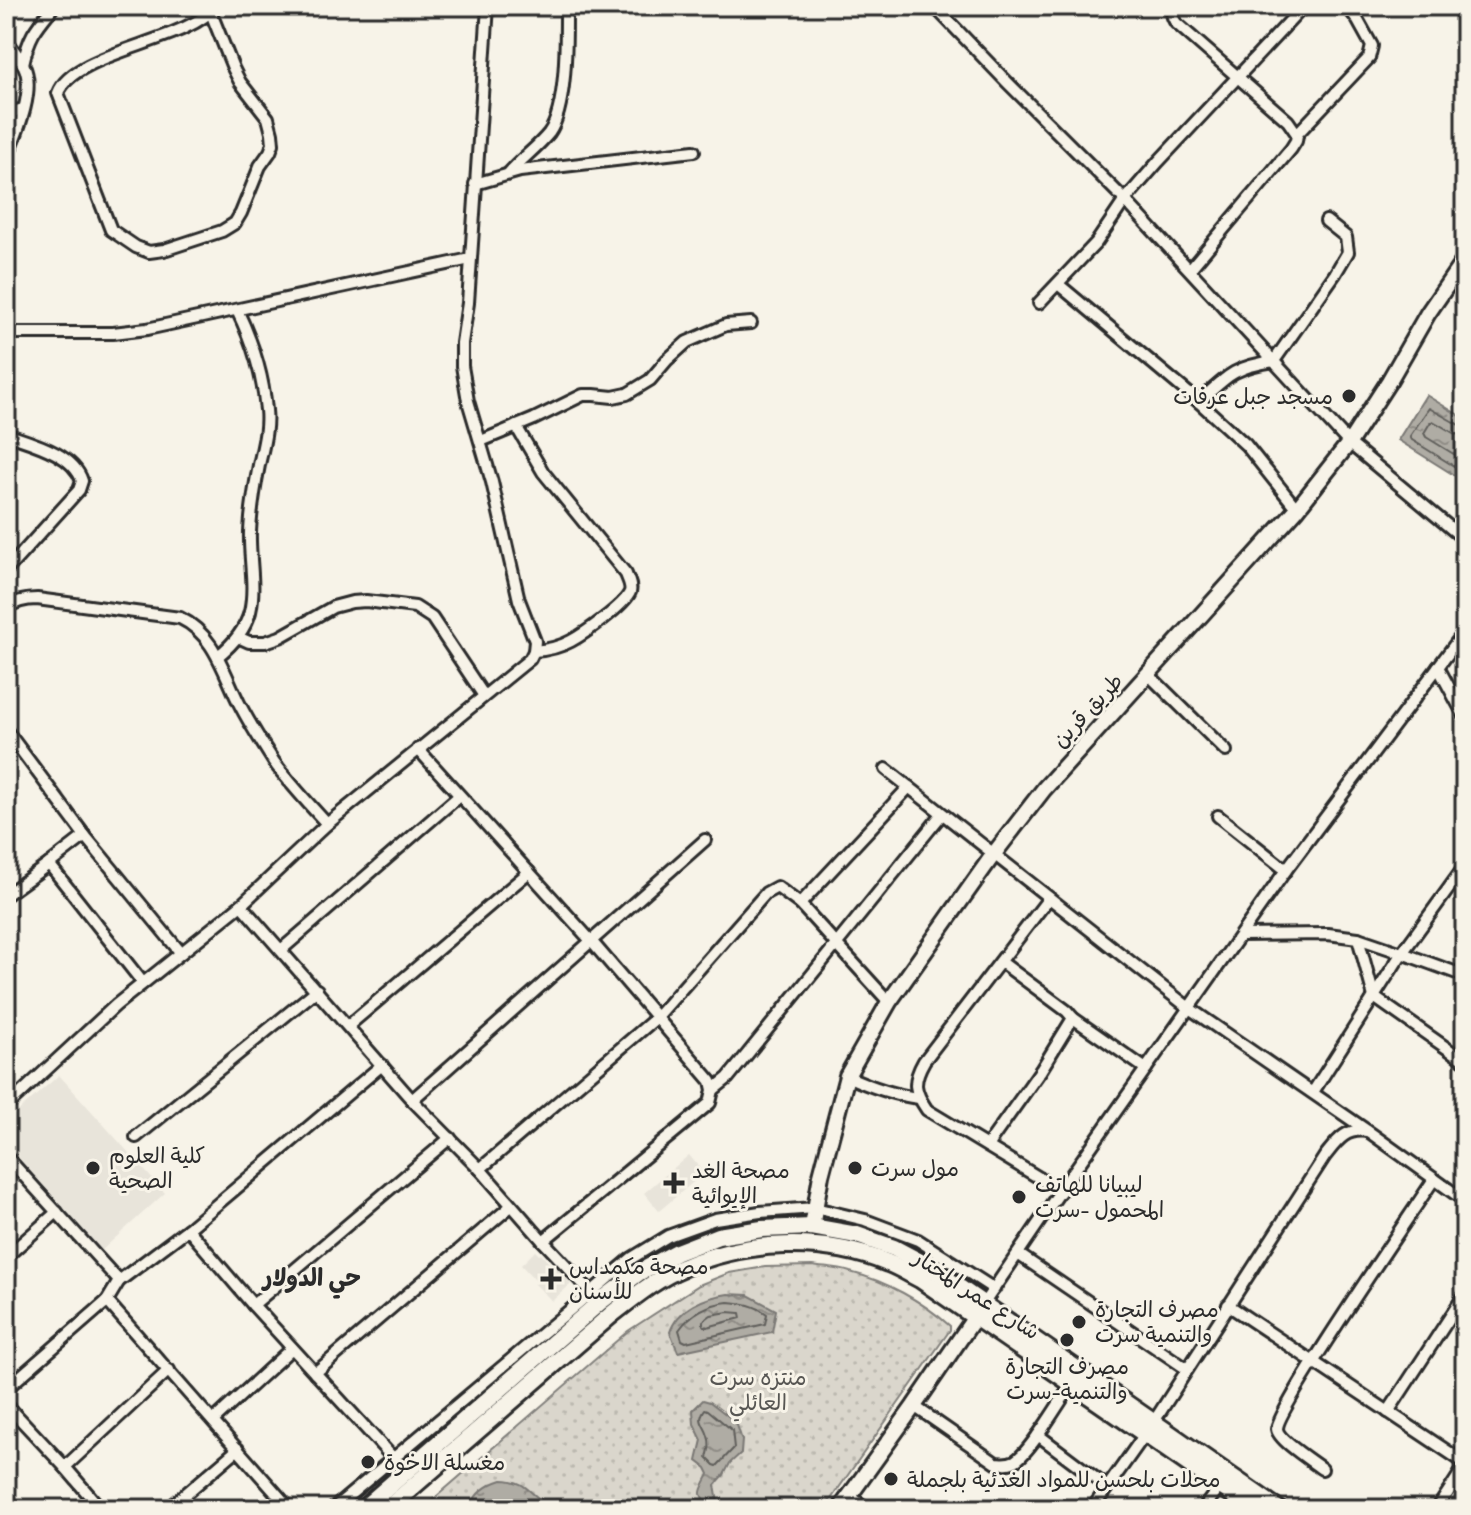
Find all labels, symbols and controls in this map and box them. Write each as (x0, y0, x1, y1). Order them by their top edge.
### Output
place label: مسجد جبل عرفات (1173, 381, 1333, 411)
marker: مسجد جبل عرفات (1340, 387, 1358, 405)
street label: طريق قرين (1045, 666, 1129, 754)
place label: كلية العلوم الصحية (109, 1140, 205, 1195)
place label: مول سرت (871, 1153, 959, 1183)
place label: مصحة الغد الإيوائية (692, 1155, 790, 1210)
marker: كلية العلوم الصحية (84, 1159, 102, 1177)
marker: مول سرت (846, 1159, 864, 1177)
place label: ليبيانا للهاتف المحمول -سرت (1035, 1169, 1164, 1224)
marker: مصحة الغد الإيوائية (663, 1172, 685, 1194)
marker: ليبيانا للهاتف المحمول -سرت (1010, 1188, 1028, 1206)
street label: شارع عمر المختار (906, 1241, 1046, 1347)
place label: مصحة مكمداس للأسنان (569, 1251, 708, 1306)
district label: حي الدولار (261, 1261, 361, 1299)
marker: مصحة مكمداس للأسنان (540, 1268, 562, 1290)
place label: مصرف التجارة والتنمية سرت (1095, 1294, 1219, 1349)
marker: مصرف التجارة والتنمية سرت (1070, 1313, 1088, 1331)
marker: مصرف التجارة والتنمية-سرت (1058, 1331, 1076, 1349)
place label: مصرف التجارة والتنمية-سرت (1005, 1351, 1129, 1406)
park label: منتزه سرت العائلي (710, 1362, 806, 1422)
place label: مغسلة الاخوة (384, 1447, 505, 1477)
marker: مغسلة الاخوة (359, 1453, 377, 1471)
place label: محلات بلحسن للمواد الغدئية بلجملة (907, 1464, 1221, 1494)
marker: محلات بلحسن للمواد الغدئية بلجملة (882, 1470, 900, 1488)

